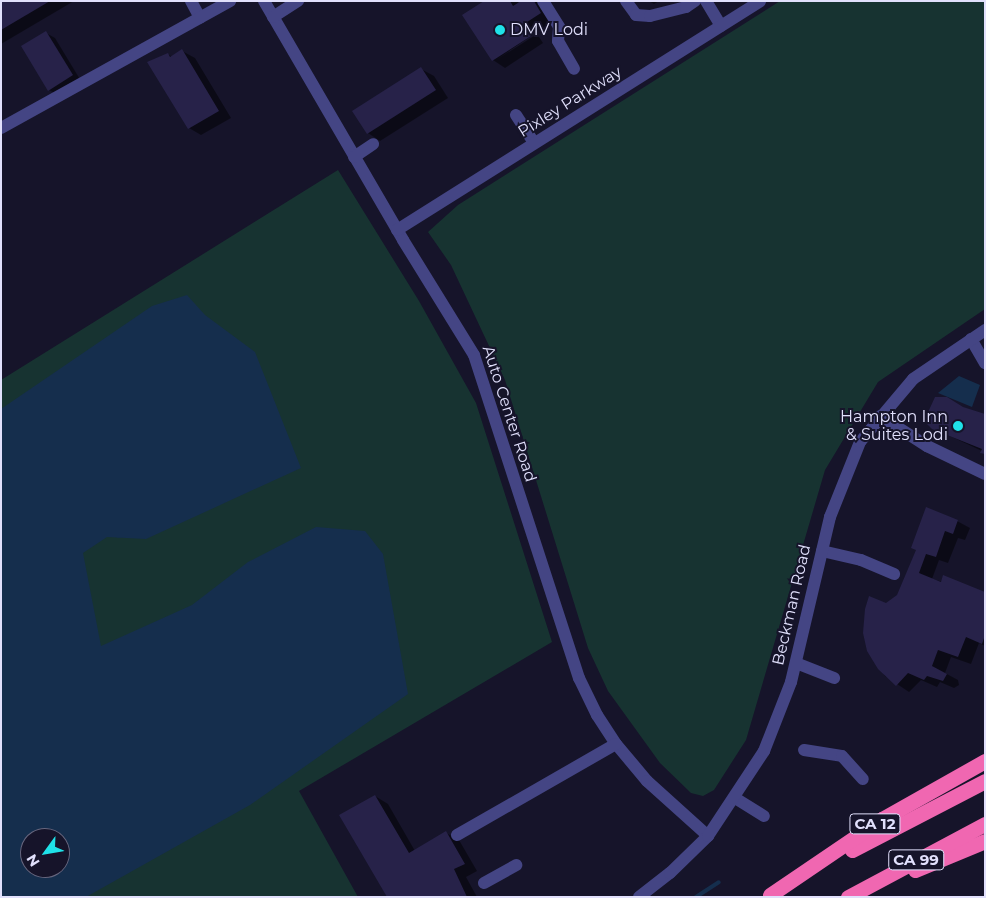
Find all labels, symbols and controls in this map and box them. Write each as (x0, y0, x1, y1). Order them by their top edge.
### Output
place label: DMV Lodi (510, 20, 588, 40)
marker: DMV Lodi (494, 24, 506, 36)
street label: Pixley Parkway (515, 62, 625, 142)
street label: Auto Center Road (478, 343, 540, 485)
place label: Hampton Inn & Suites Lodi (840, 407, 948, 445)
marker: Hampton Inn & Suites Lodi (952, 420, 964, 432)
street label: Beckman Road (769, 543, 815, 667)
road number: CA 12 (849, 812, 901, 836)
north arrow (20, 828, 70, 878)
road number: CA 99 (887, 848, 945, 872)
text: N (22, 851, 44, 870)

